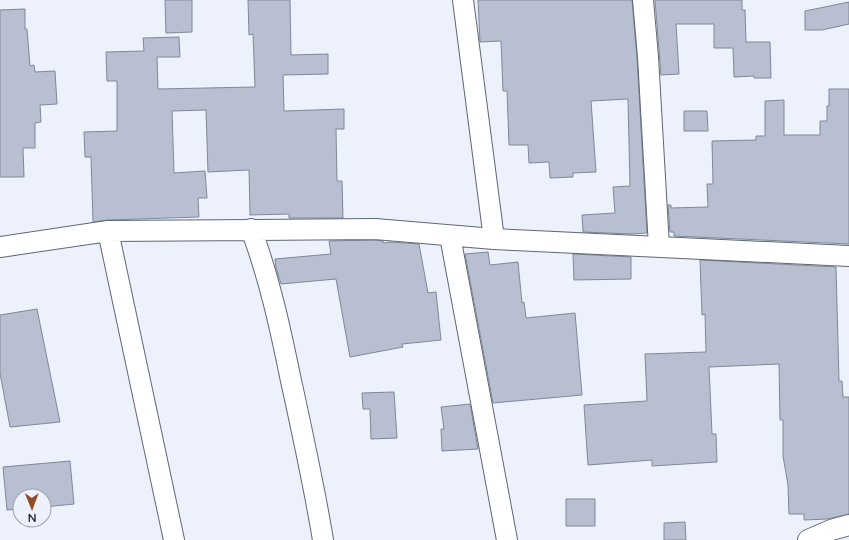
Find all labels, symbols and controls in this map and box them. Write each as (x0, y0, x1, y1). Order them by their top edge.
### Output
north arrow (12, 488, 52, 528)
text: N (28, 511, 37, 524)

